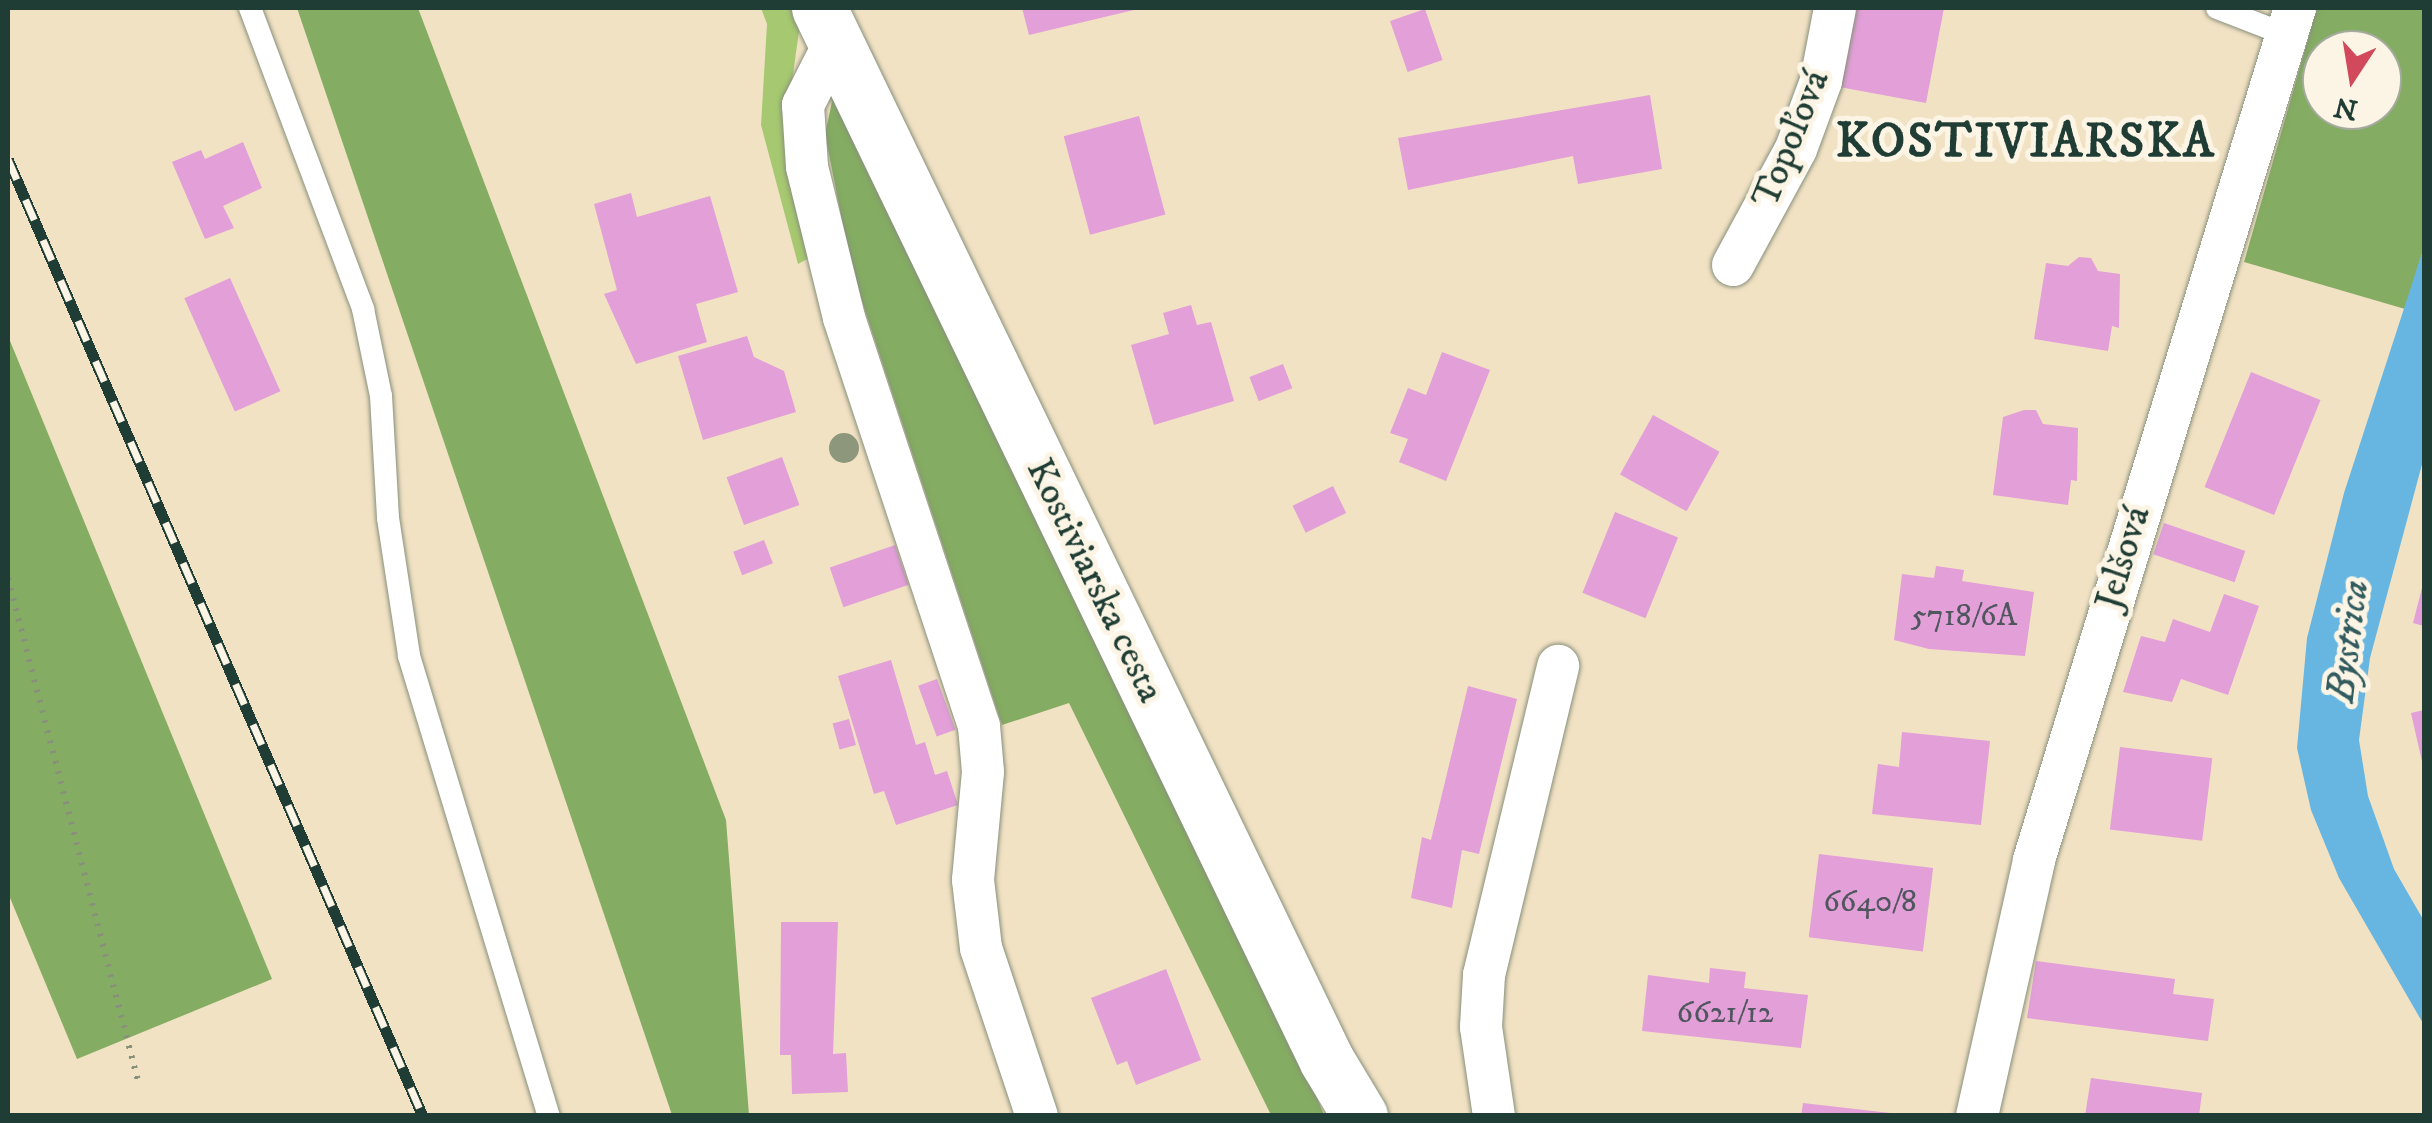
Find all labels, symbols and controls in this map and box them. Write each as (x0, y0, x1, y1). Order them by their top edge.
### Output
north arrow (2302, 30, 2402, 130)
street label: Topoľová (1744, 64, 1840, 214)
text: N (2331, 88, 2361, 127)
district label: KOSTIVIARSKA (1836, 114, 2216, 172)
street label: Kostiviarska cesta (1015, 452, 1173, 710)
street label: Jelšová (2087, 501, 2161, 615)
water label: Bystrica (2318, 577, 2380, 705)
house number: 5718/6A (1911, 597, 2017, 635)
house number: 6640/8 (1823, 883, 1917, 921)
house number: 6621/12 (1677, 994, 1773, 1032)

